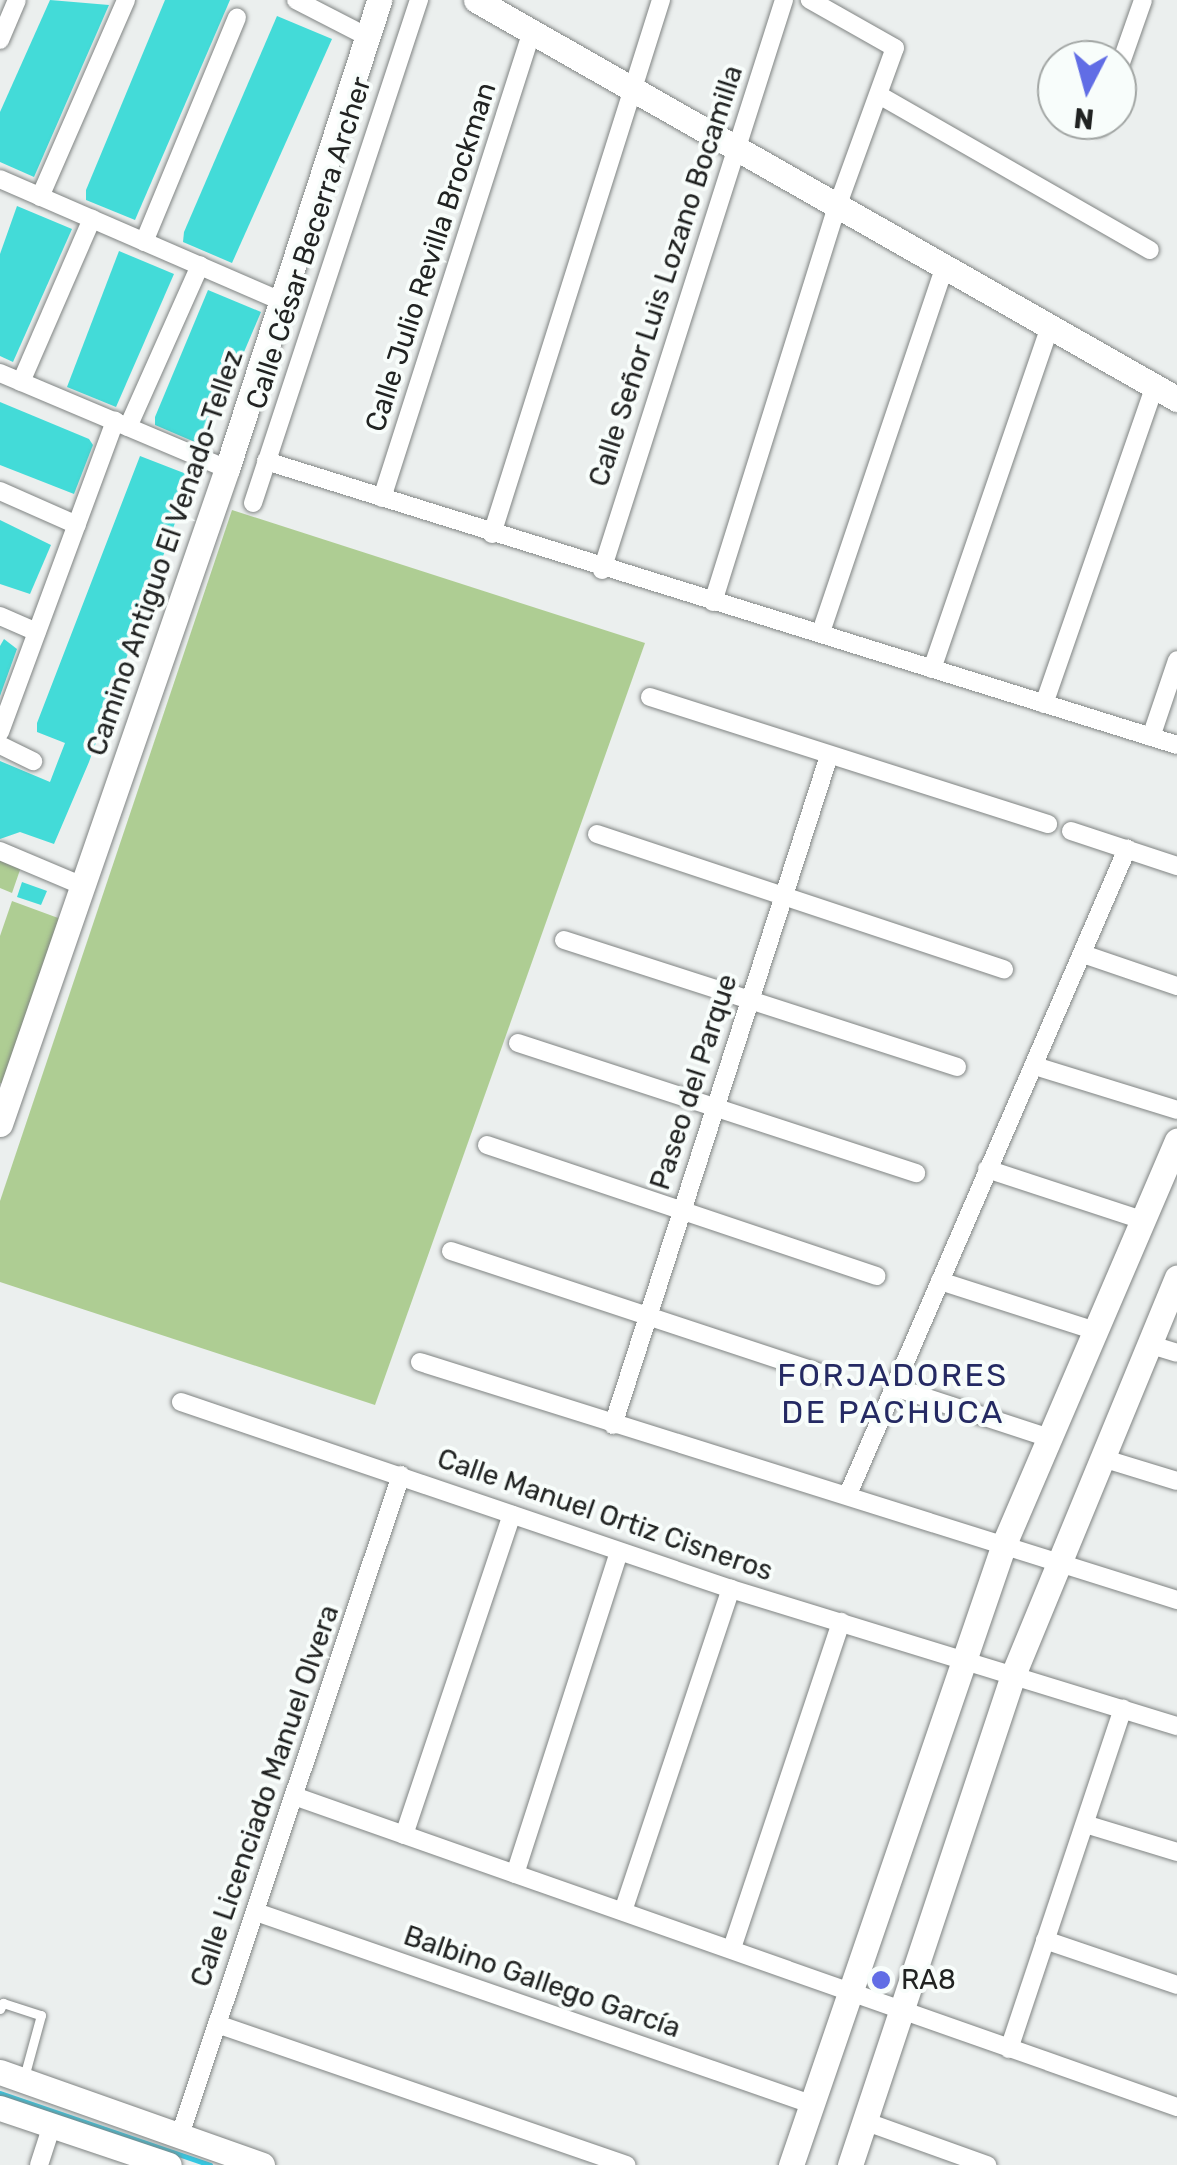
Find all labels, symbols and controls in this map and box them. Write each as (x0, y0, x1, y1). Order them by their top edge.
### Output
north arrow (1037, 40, 1137, 140)
street label: Calle Señor Luis Lozano Bocamilla (582, 61, 750, 491)
street label: Calle César Becerra Archer (239, 72, 379, 414)
street label: Calle Julio Revilla Brockman (359, 78, 503, 436)
text: N (1072, 101, 1096, 136)
street label: Camino Antiguo El Venado-Tellez (79, 345, 251, 761)
street label: Paseo del Parque (643, 970, 745, 1194)
district label: FORJADORES DE PACHUCA (777, 1357, 1009, 1432)
street label: Calle Manuel Ortiz Cisneros (433, 1442, 777, 1588)
street label: Calle Licenciado Manuel Olvera (184, 1601, 346, 1991)
street label: Balbino Gallego García (399, 1919, 685, 2045)
place label: RA8 (901, 1963, 956, 1997)
marker: RA8 (870, 1969, 892, 1991)

